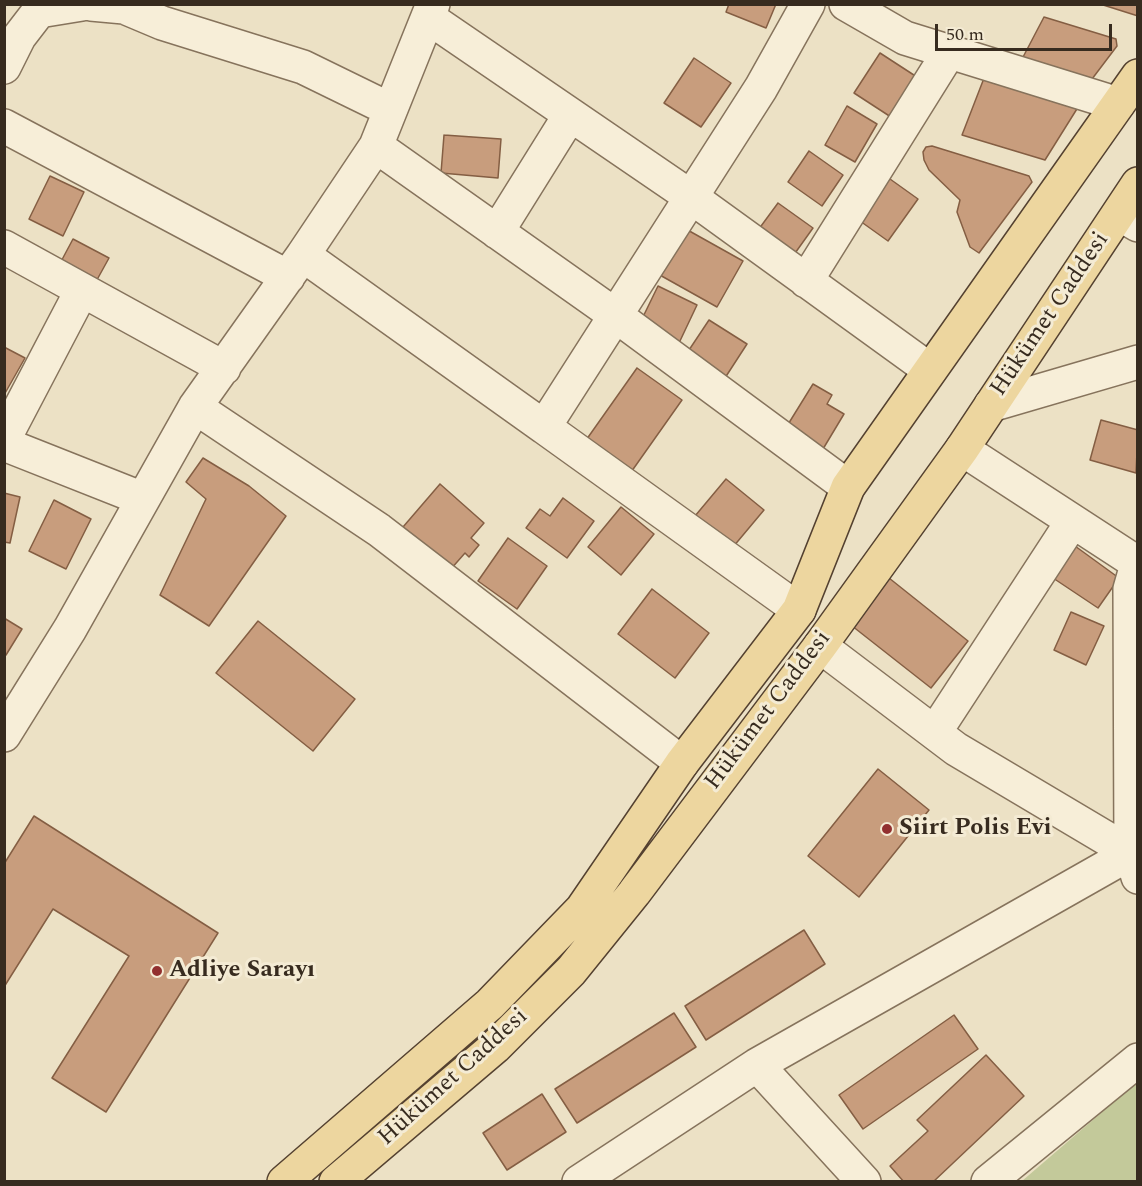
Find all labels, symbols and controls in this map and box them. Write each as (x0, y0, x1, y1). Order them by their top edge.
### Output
scale bar (938, 12, 1115, 50)
text: 50 m (946, 21, 984, 48)
street label: Hükümet Caddesi (985, 227, 1117, 403)
street label: Hükümet Caddesi (700, 626, 838, 796)
place label: Siirt Polis Evi (899, 815, 1052, 843)
marker: Siirt Polis Evi (880, 822, 894, 836)
place label: Adliye Sarayı (169, 957, 315, 985)
marker: Adliye Sarayı (150, 964, 164, 978)
street label: Hükümet Caddesi (373, 1003, 535, 1153)

